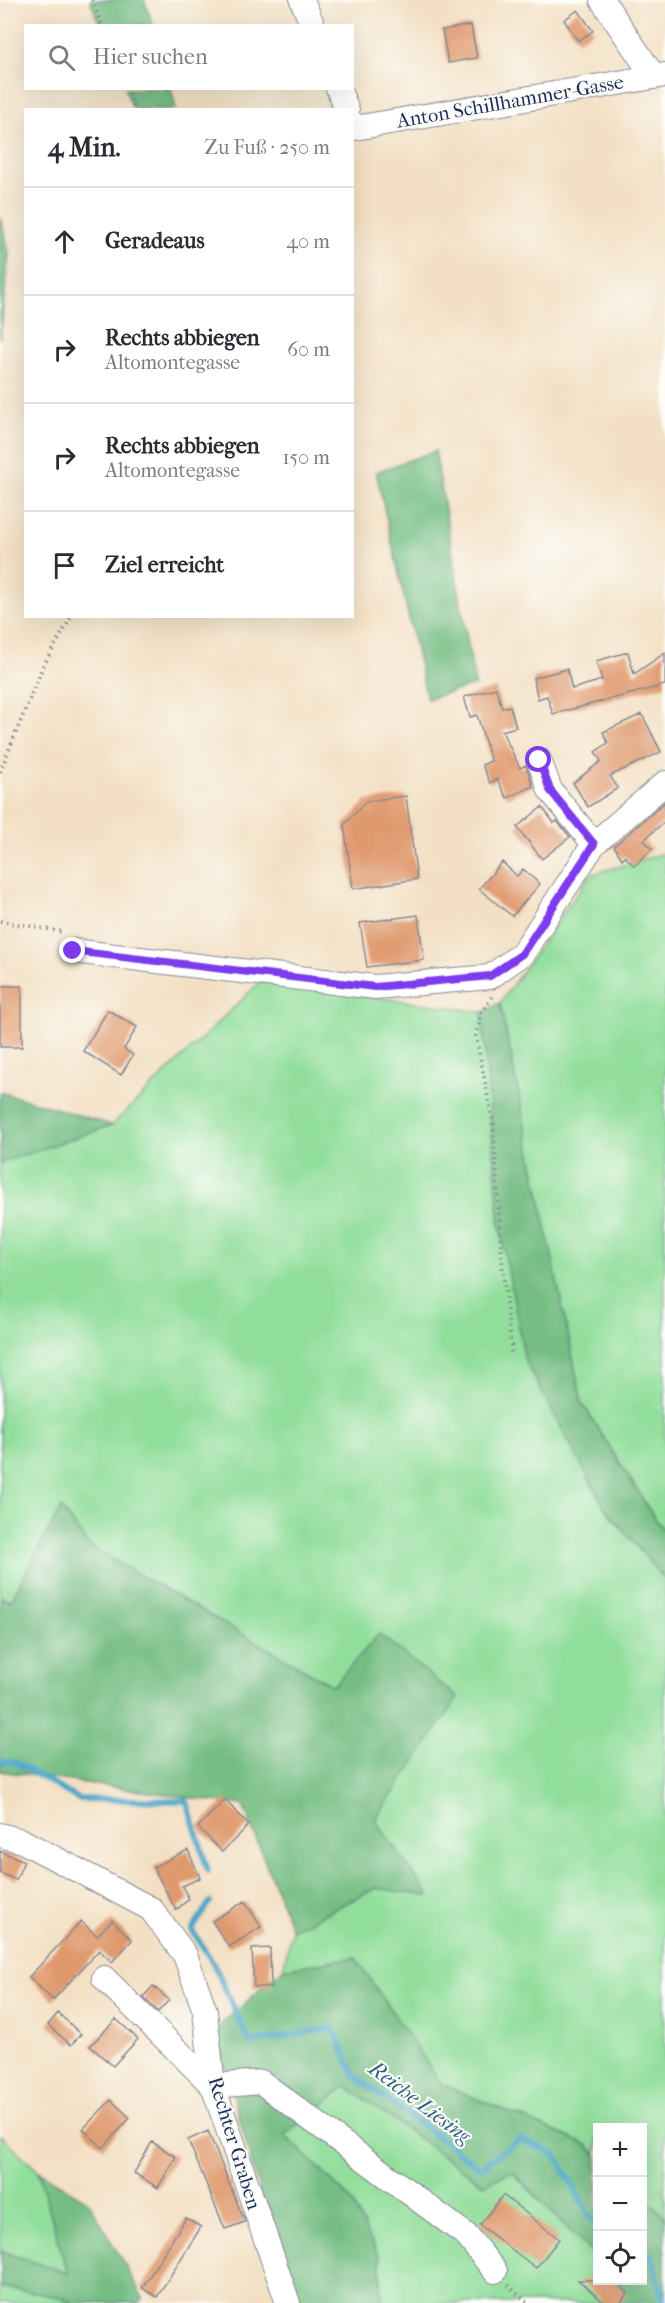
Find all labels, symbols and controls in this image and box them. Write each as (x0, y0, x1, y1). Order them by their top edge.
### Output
search box (24, 24, 354, 90)
icon: search (45, 41, 78, 74)
text: Hier suchen (93, 44, 208, 70)
street label: Anton Schillhammer-Gasse (394, 70, 625, 133)
text: 4 Min. (48, 132, 121, 163)
text: Zu Fuß · 250 m (205, 136, 330, 159)
icon: ahead (48, 225, 81, 258)
text: Geradeaus (105, 228, 205, 254)
text: 40 m (286, 230, 330, 253)
text: Rechts abbiegen (105, 325, 260, 351)
icon: right (48, 333, 81, 366)
text: 60 m (287, 338, 330, 361)
text: Altomontegasse (105, 351, 240, 374)
text: Rechts abbiegen (105, 433, 260, 459)
icon: right (48, 441, 81, 474)
text: 150 m (282, 446, 330, 469)
text: Altomontegasse (105, 459, 240, 482)
icon: arrive (48, 549, 81, 582)
text: Ziel erreicht (105, 552, 224, 578)
route start (525, 746, 551, 772)
route end (59, 937, 85, 963)
water label: Reiche Liesing (363, 2055, 476, 2149)
street label: Rechter Graben (203, 2074, 266, 2213)
map controls (593, 2123, 647, 2285)
button: + (593, 2123, 647, 2177)
button: − (593, 2177, 647, 2231)
button: locate (593, 2231, 647, 2285)

